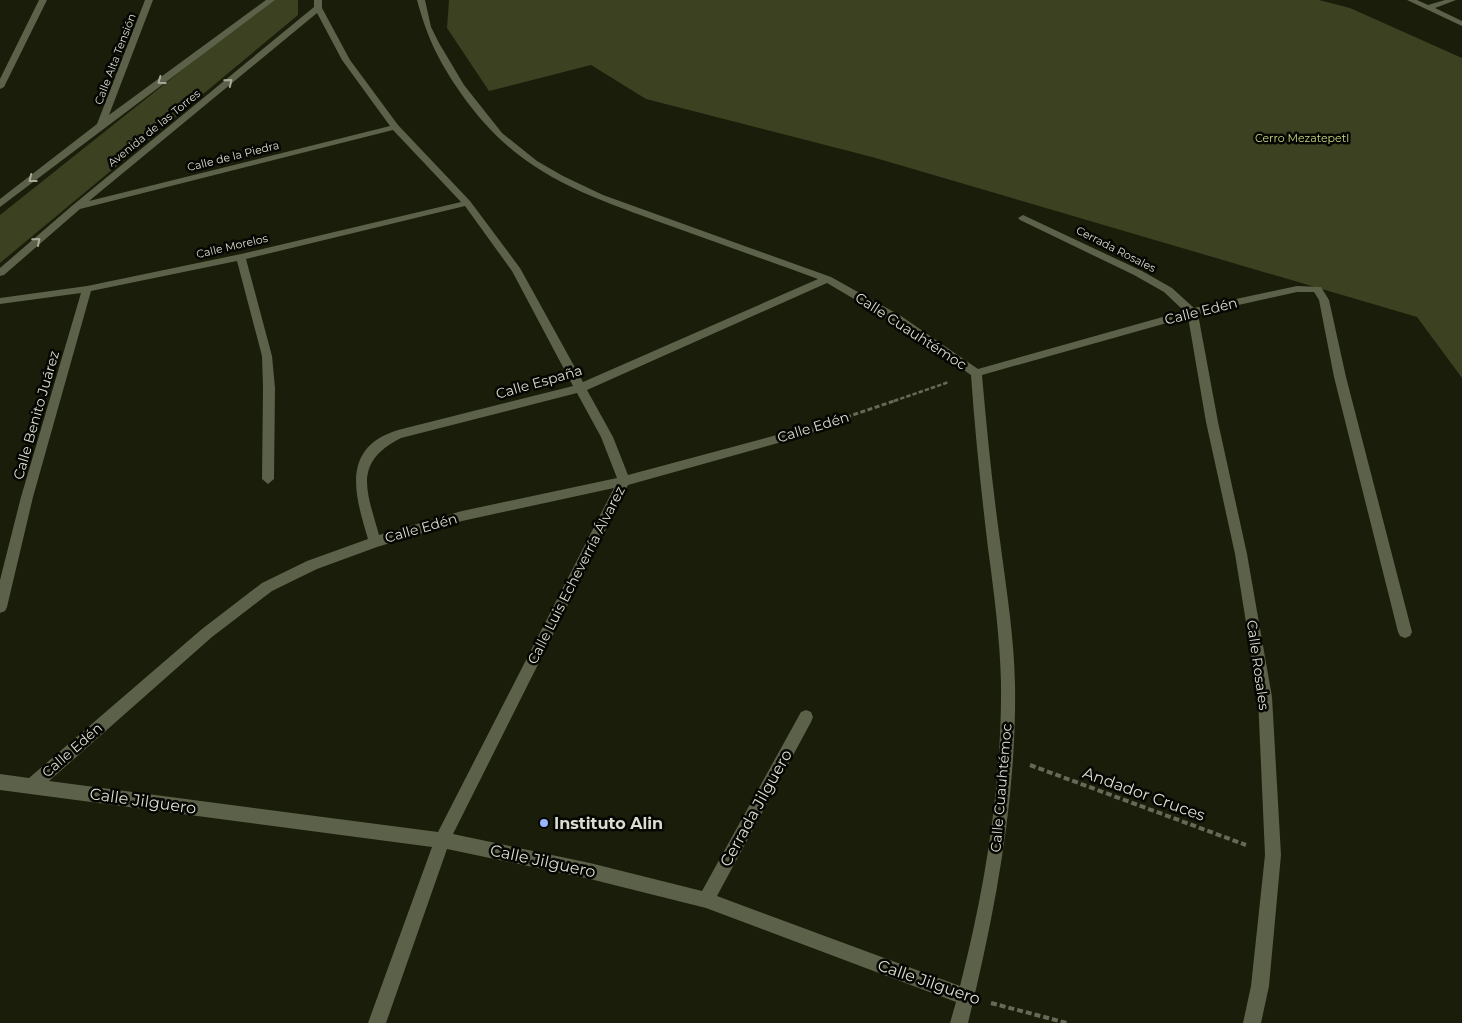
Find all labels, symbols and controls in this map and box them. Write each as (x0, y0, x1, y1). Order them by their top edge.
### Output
street label: Calle Alta Tensión (91, 11, 139, 107)
one-way arrow (157, 75, 167, 84)
one-way arrow (223, 79, 232, 87)
street label: Avenida de las Torres (105, 86, 204, 170)
park label: Cerro Mezatepetl (1255, 131, 1349, 145)
street label: Calle de la Piedra (186, 138, 280, 174)
one-way arrow (29, 174, 38, 182)
street label: Cerrada Rosales (1074, 223, 1159, 275)
street label: Calle Morelos (195, 231, 270, 261)
one-way arrow (31, 238, 40, 247)
street label: Calle Cuauhtémoc (852, 288, 970, 374)
street label: Calle Edén (1163, 293, 1239, 329)
street label: Calle Benito Juárez (9, 348, 63, 482)
street label: Calle España (494, 361, 584, 403)
street label: Calle Edén (775, 408, 851, 446)
street label: Calle Luis Echeverría Álvarez (523, 483, 629, 667)
street label: Calle Edén (383, 509, 459, 547)
street label: Calle Rosales (1243, 619, 1273, 711)
street label: Calle Edén (38, 719, 106, 781)
street label: Calle Cuauhtémoc (986, 723, 1016, 853)
street label: Cerrada Jilguero (716, 746, 796, 870)
street label: Andador Cruces (1080, 763, 1208, 825)
street label: Calle Jilguero (89, 784, 197, 818)
place label: Instituto Alin (554, 814, 663, 833)
marker: Instituto Alin (538, 817, 550, 829)
street label: Calle Jilguero (489, 841, 597, 881)
street label: Calle Jilguero (875, 956, 983, 1008)

